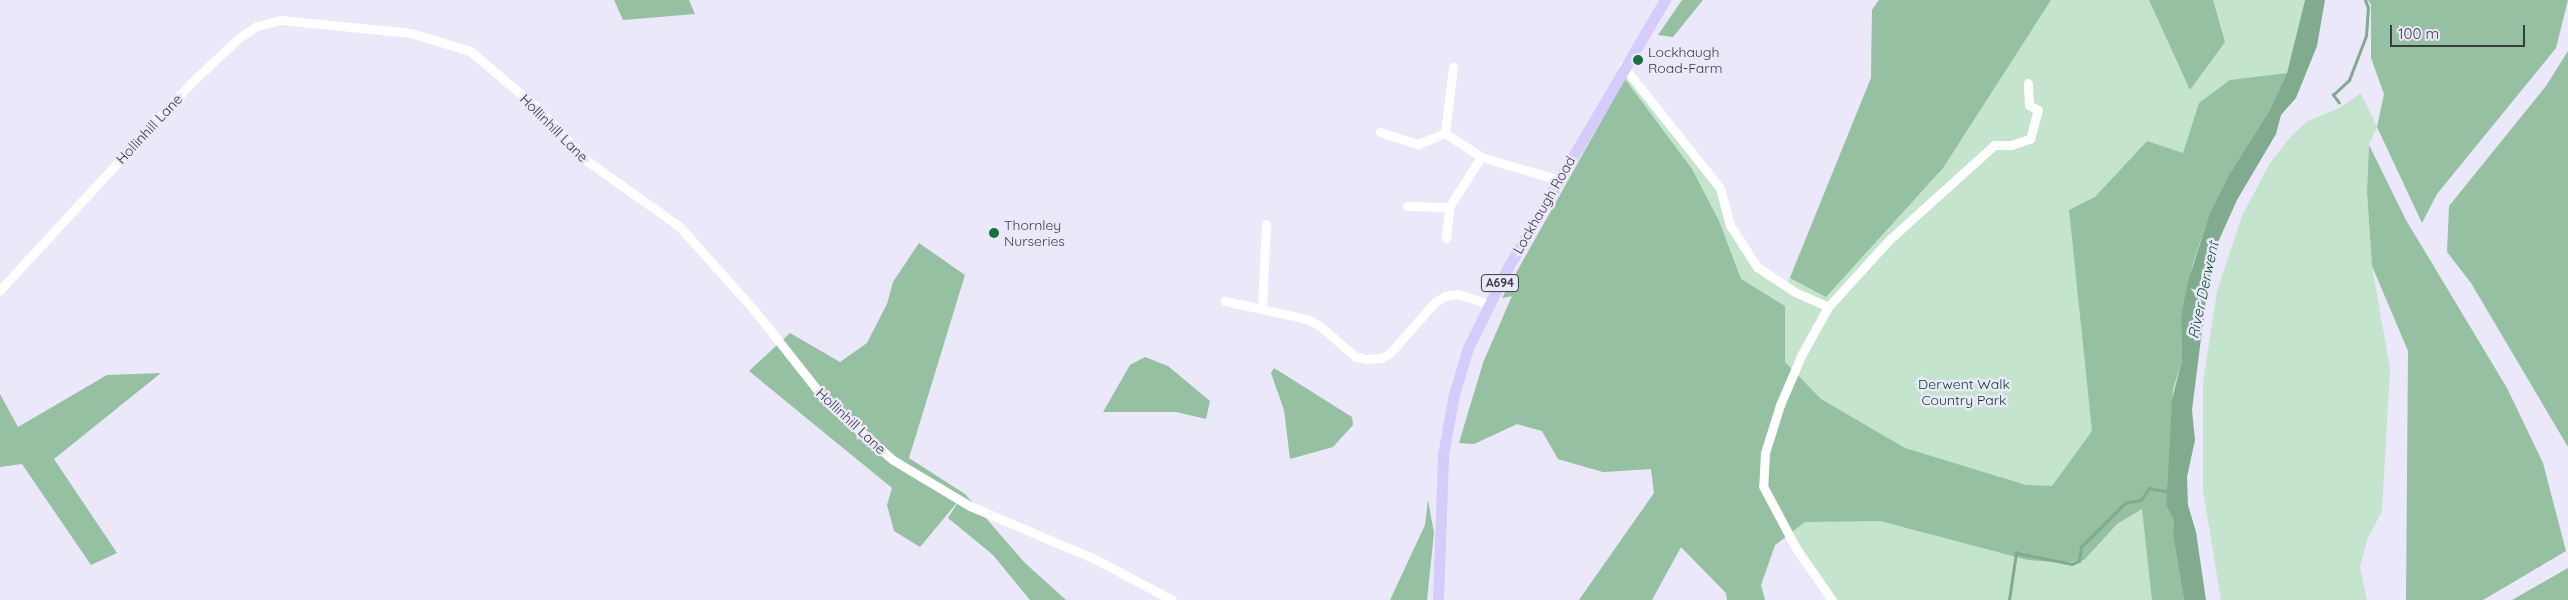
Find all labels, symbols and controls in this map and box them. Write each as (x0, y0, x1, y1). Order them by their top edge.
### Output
scale bar (2393, 15, 2528, 47)
text: 100 m (2398, 24, 2439, 43)
place label: Lockhaugh Road-Farm (1648, 44, 1722, 76)
marker: Lockhaugh Road-Farm (1632, 54, 1644, 66)
street label: Hollinhill Lane (112, 91, 186, 167)
street label: Hollinhill Lane (517, 91, 591, 165)
street label: Lockhaugh Road (1509, 153, 1579, 257)
place label: Thornley Nurseries (1004, 217, 1065, 250)
marker: Thornley Nurseries (988, 227, 1000, 239)
water label: River Derwent (2184, 240, 2222, 340)
road number: A694 (1480, 274, 1520, 292)
park label: Derwent Walk Country Park (1918, 376, 2010, 408)
street label: Hollinhill Lane (813, 384, 889, 458)

